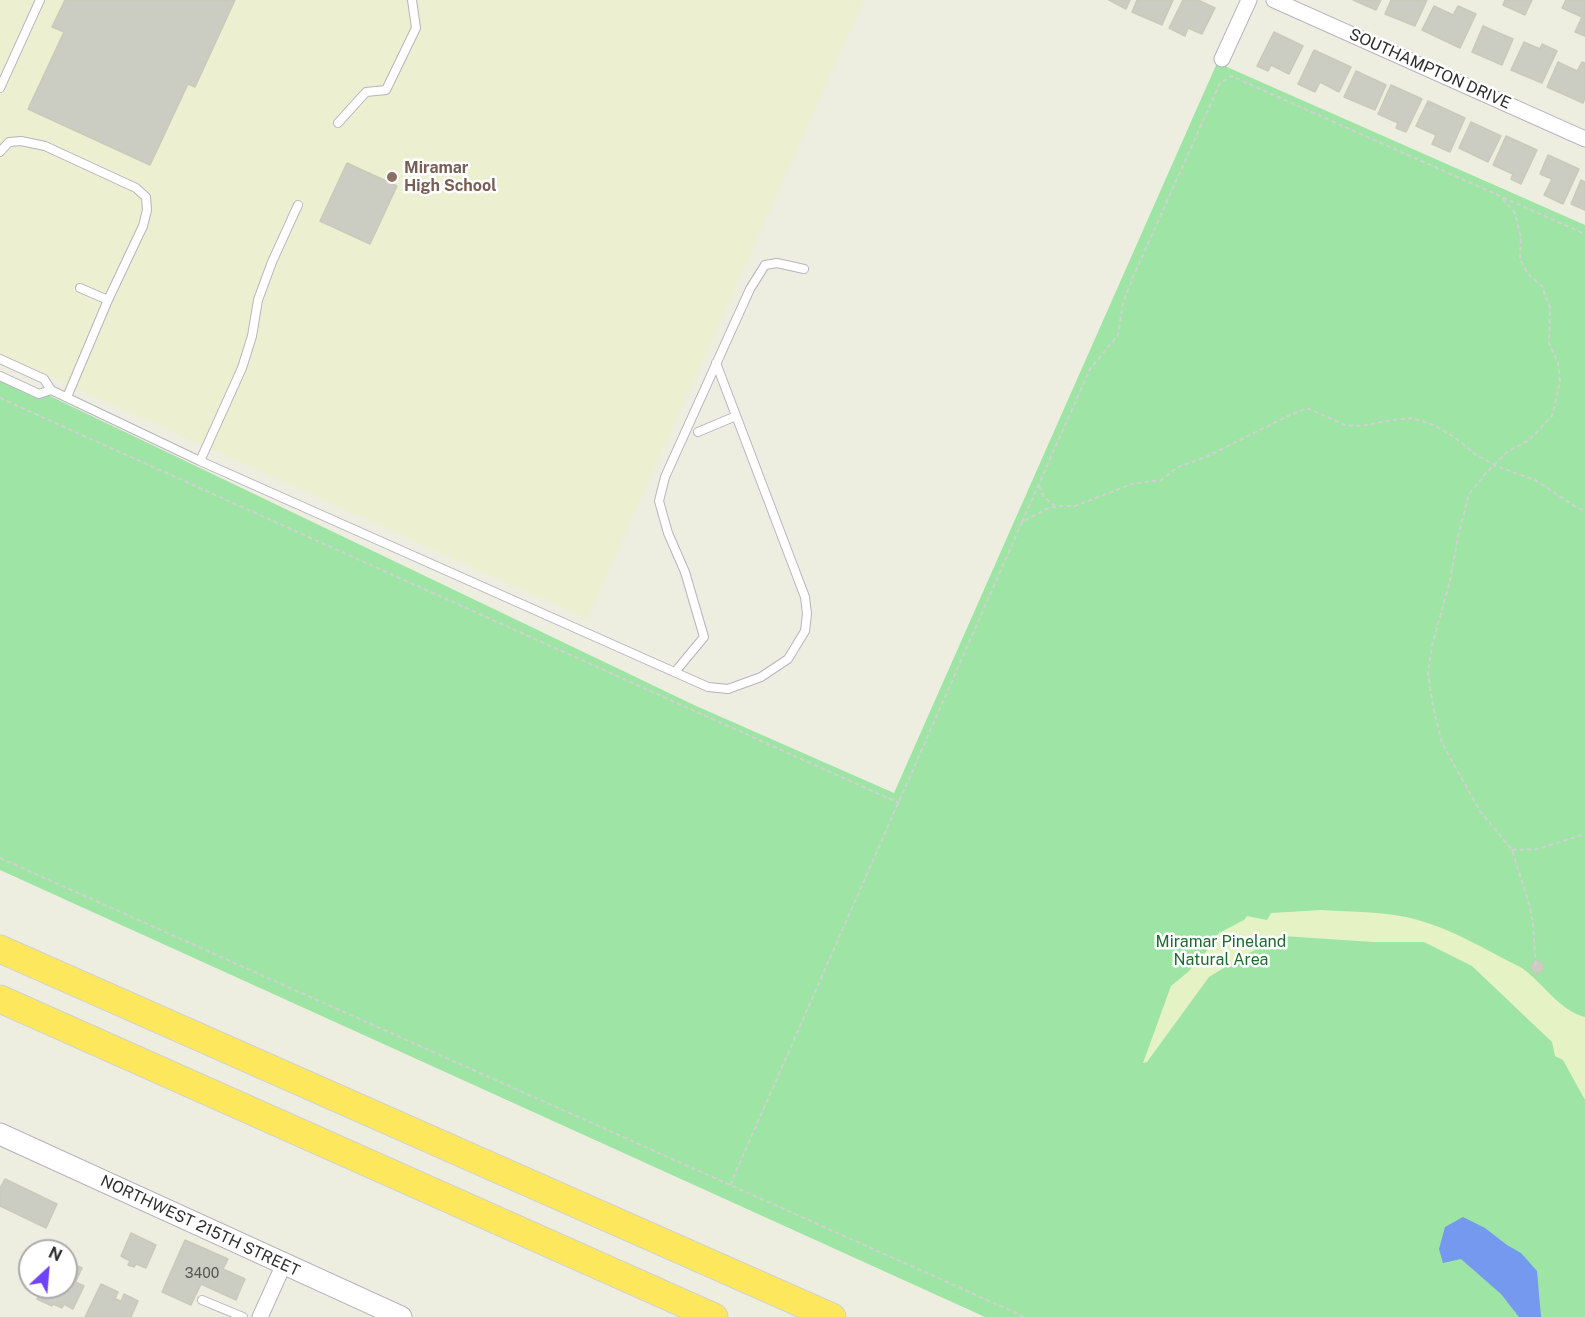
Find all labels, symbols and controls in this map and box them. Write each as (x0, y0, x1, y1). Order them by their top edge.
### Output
street label: SOUTHAMPTON DRIVE (1346, 25, 1514, 113)
place label: Miramar High School (404, 158, 497, 196)
marker: Miramar High School (385, 170, 399, 184)
park label: Miramar Pineland Natural Area (1156, 932, 1286, 970)
street label: NORTHWEST 215TH STREET (97, 1171, 303, 1281)
north arrow (18, 1239, 78, 1299)
text: N (45, 1243, 65, 1265)
house number: 3400 (185, 1266, 219, 1282)

